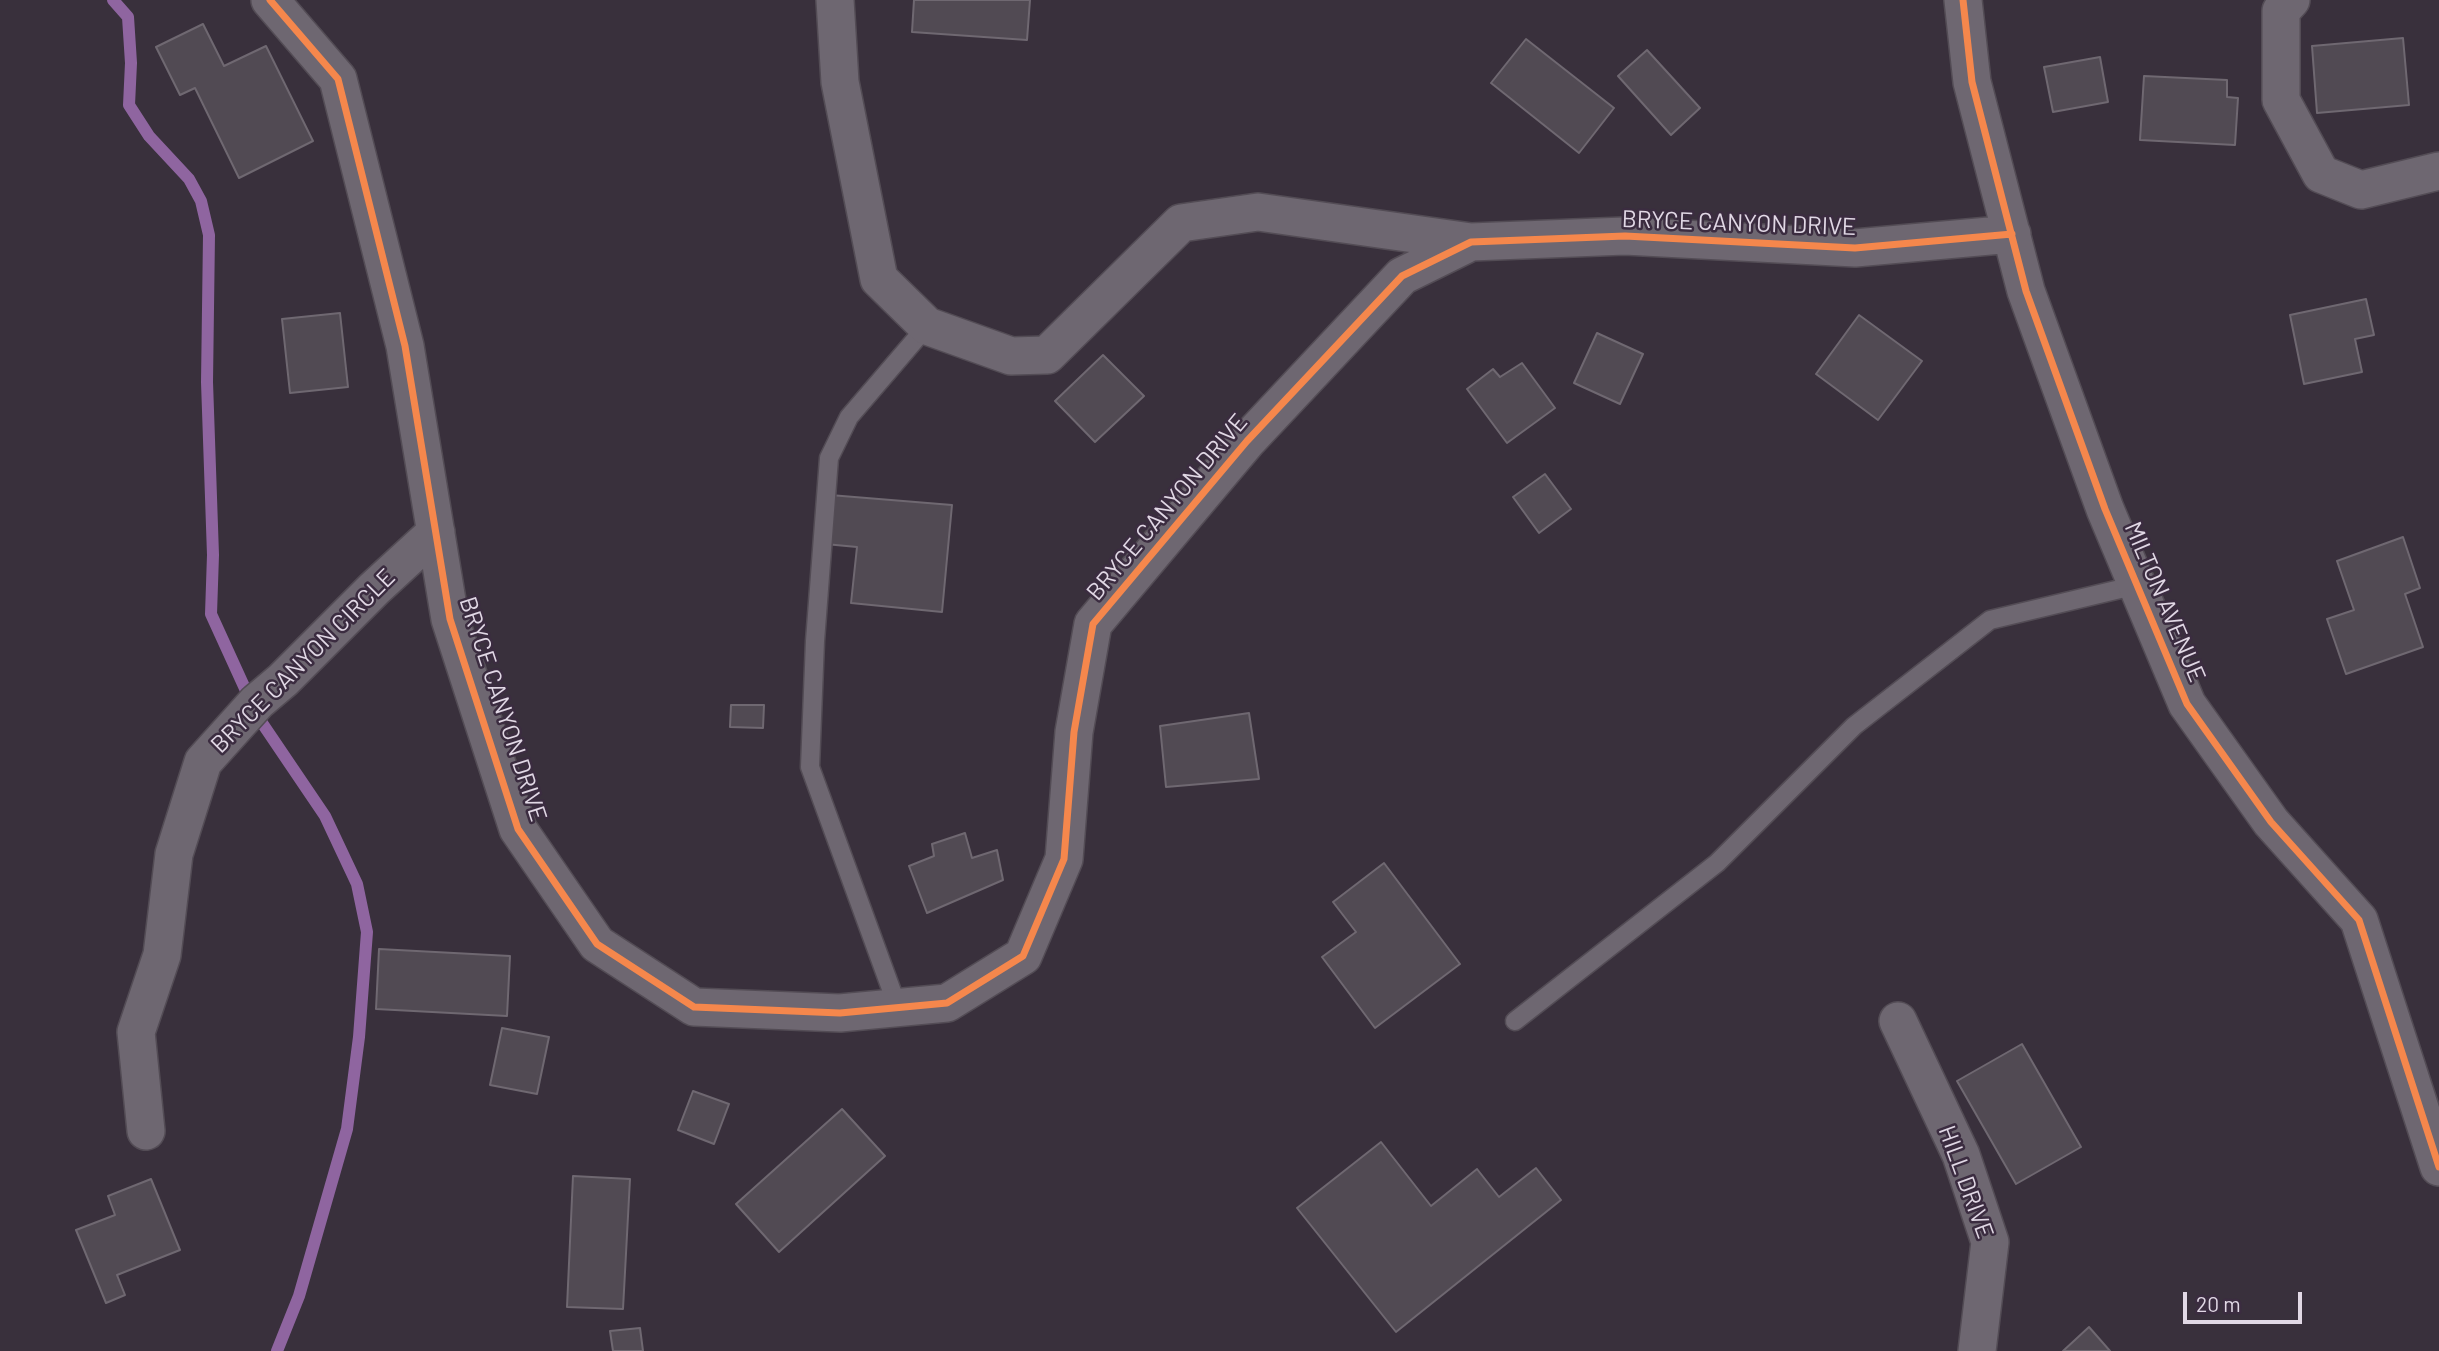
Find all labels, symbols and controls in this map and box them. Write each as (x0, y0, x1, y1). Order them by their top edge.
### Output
street label: BRYCE CANYON DRIVE (1621, 205, 1857, 241)
street label: BRYCE CANYON DRIVE (1081, 408, 1253, 606)
street label: MILTON AVENUE (2118, 518, 2212, 686)
street label: BRYCE CANYON CIRCLE (205, 563, 401, 759)
street label: BRYCE CANYON DRIVE (453, 593, 553, 825)
street label: HILL DRIVE (1932, 1122, 2000, 1242)
scale bar (2187, 1278, 2306, 1322)
text: 20 m (2196, 1291, 2241, 1316)

